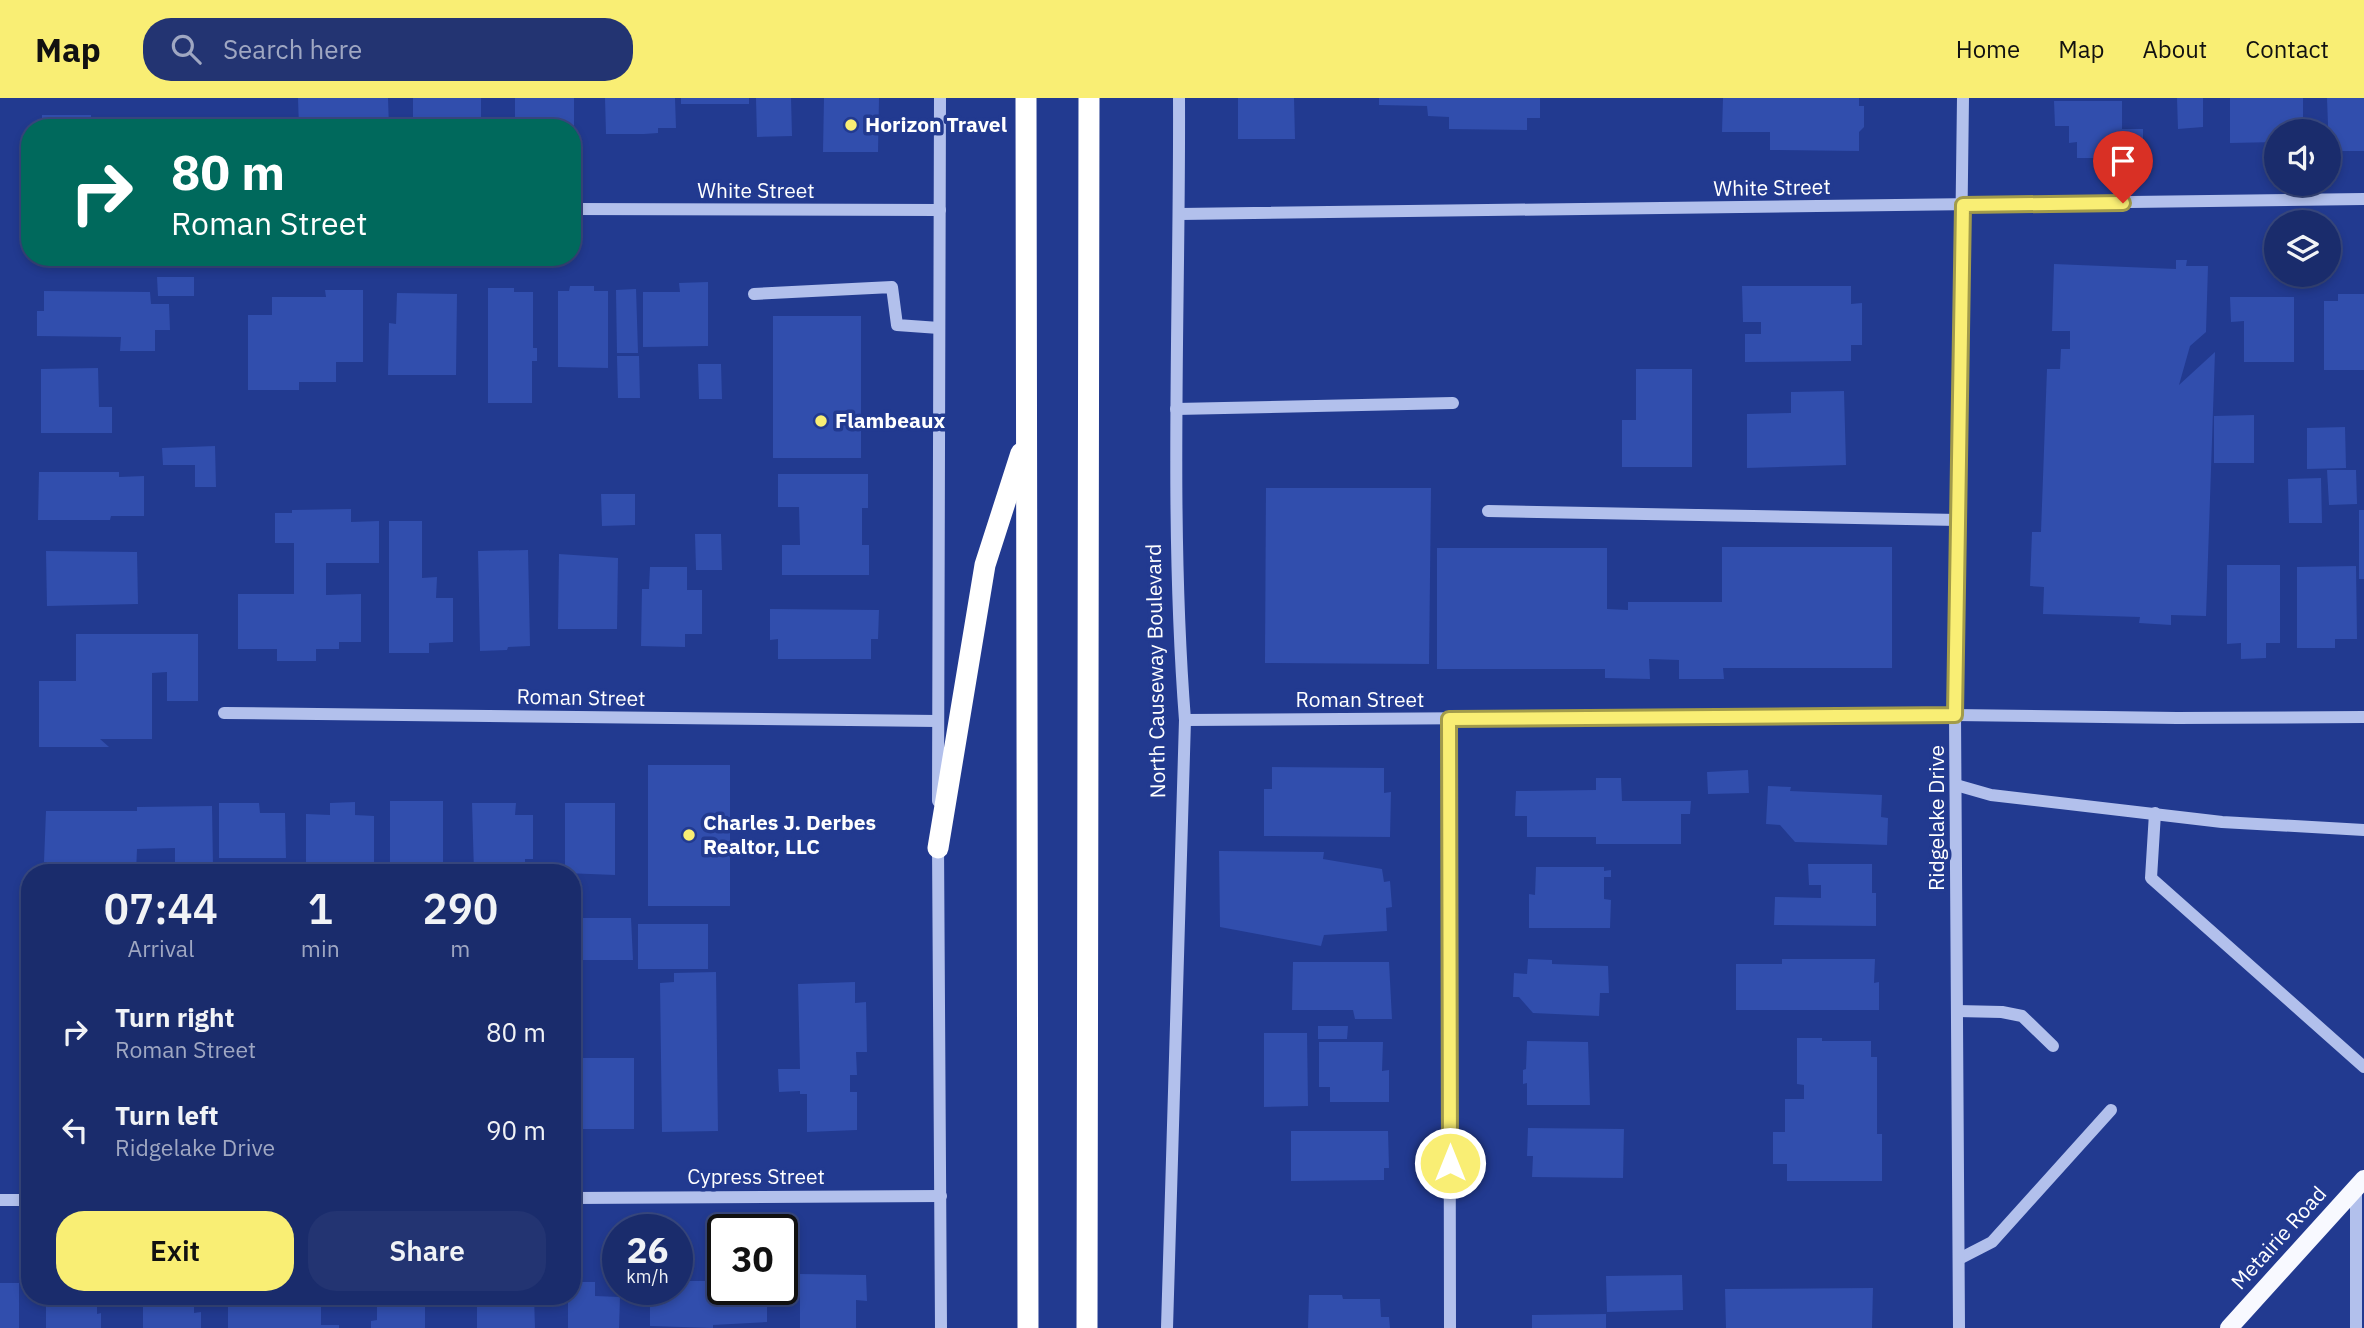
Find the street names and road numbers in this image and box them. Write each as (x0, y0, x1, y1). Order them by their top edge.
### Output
street label: White Street (1713, 172, 1831, 202)
street label: White Street (697, 176, 815, 204)
street label: North Causeway Boulevard (1139, 544, 1171, 799)
street label: Roman Street (516, 682, 646, 712)
street label: Roman Street (1296, 685, 1424, 713)
street label: Ridgelake Drive (1922, 745, 1950, 891)
street label: Cypress Street (687, 1162, 825, 1190)
street label: Metairie Road (2224, 1180, 2332, 1295)

